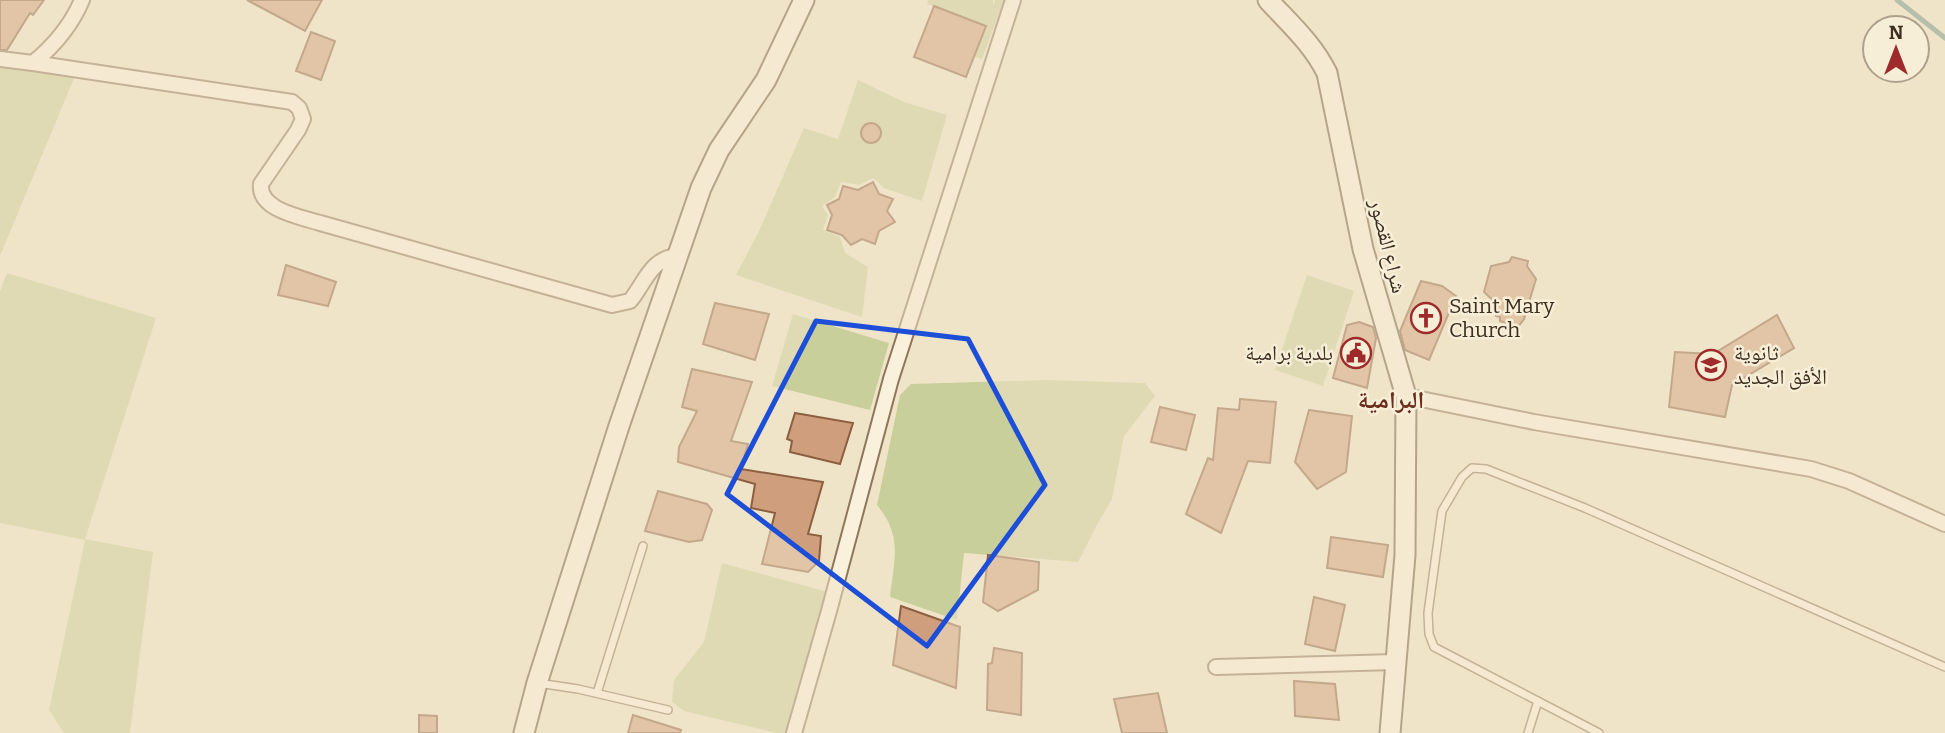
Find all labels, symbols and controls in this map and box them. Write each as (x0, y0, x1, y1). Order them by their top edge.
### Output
north arrow (1861, 14, 1931, 84)
text: N (1889, 21, 1904, 44)
street label: شراع القصور (1364, 195, 1412, 296)
place label: Saint Mary Church (1449, 293, 1555, 343)
church icon: Saint Mary Church (1409, 301, 1443, 335)
public building icon: بلدية برامية (1339, 336, 1373, 370)
place label: بلدية برامية (1245, 340, 1333, 366)
place label: ثانوية الأفق الجديد (1734, 340, 1827, 390)
school or university icon: ثانوية الأفق الجديد (1694, 348, 1728, 382)
district label: البرامية (1358, 386, 1424, 414)

